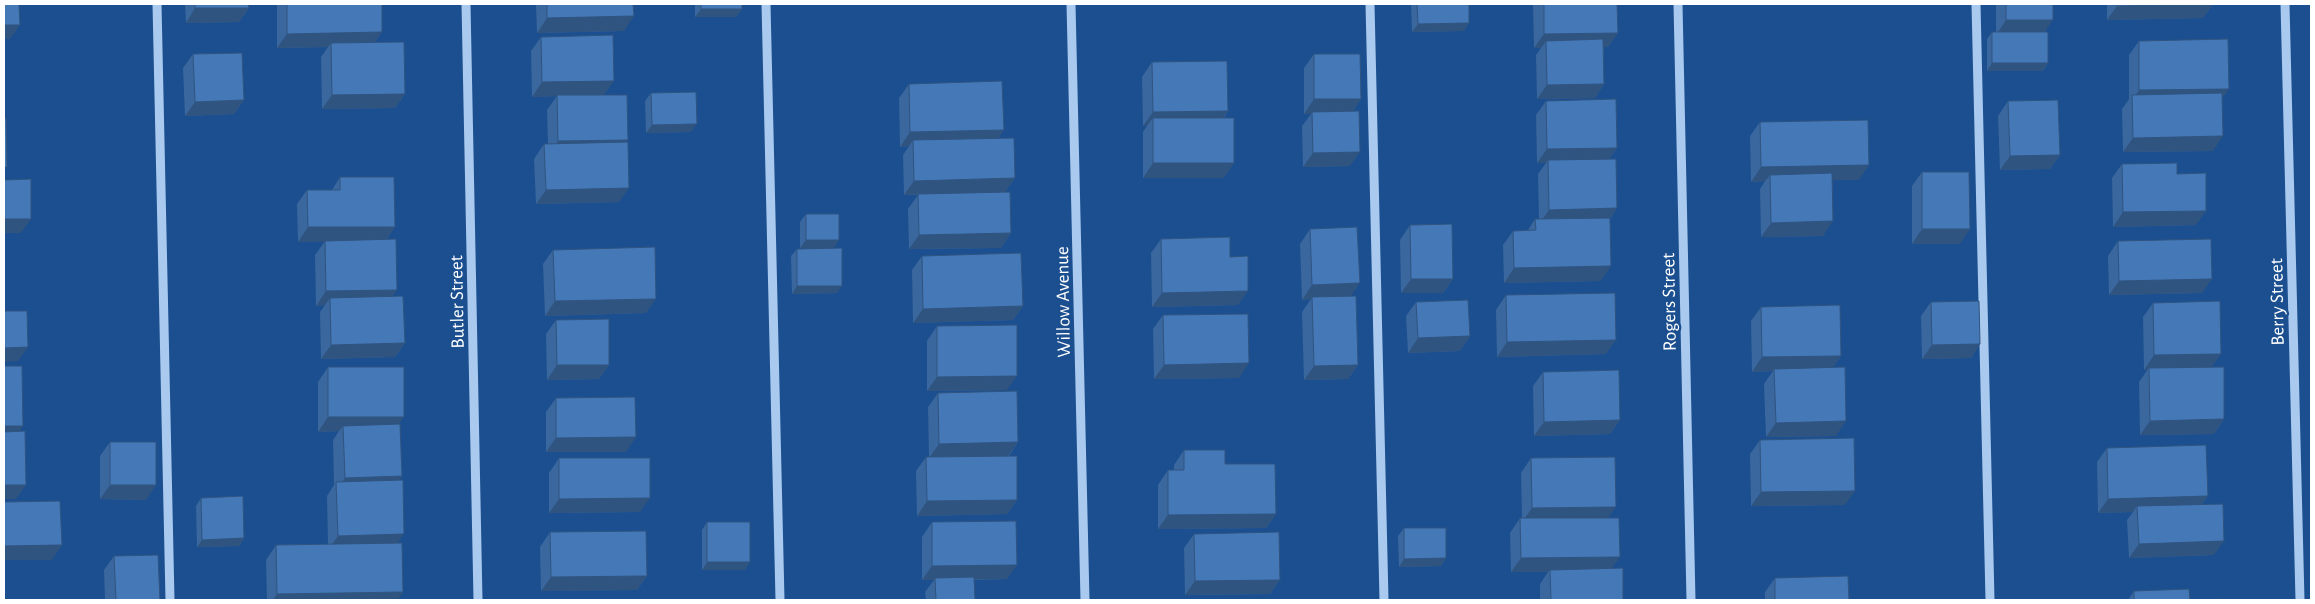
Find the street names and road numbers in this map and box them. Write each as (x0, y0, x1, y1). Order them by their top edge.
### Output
street label: Willow Avenue (1053, 246, 1074, 358)
street label: Rogers Street (1659, 253, 1680, 351)
street label: Butler Street (447, 255, 468, 349)
street label: Berry Street (2267, 258, 2288, 346)

